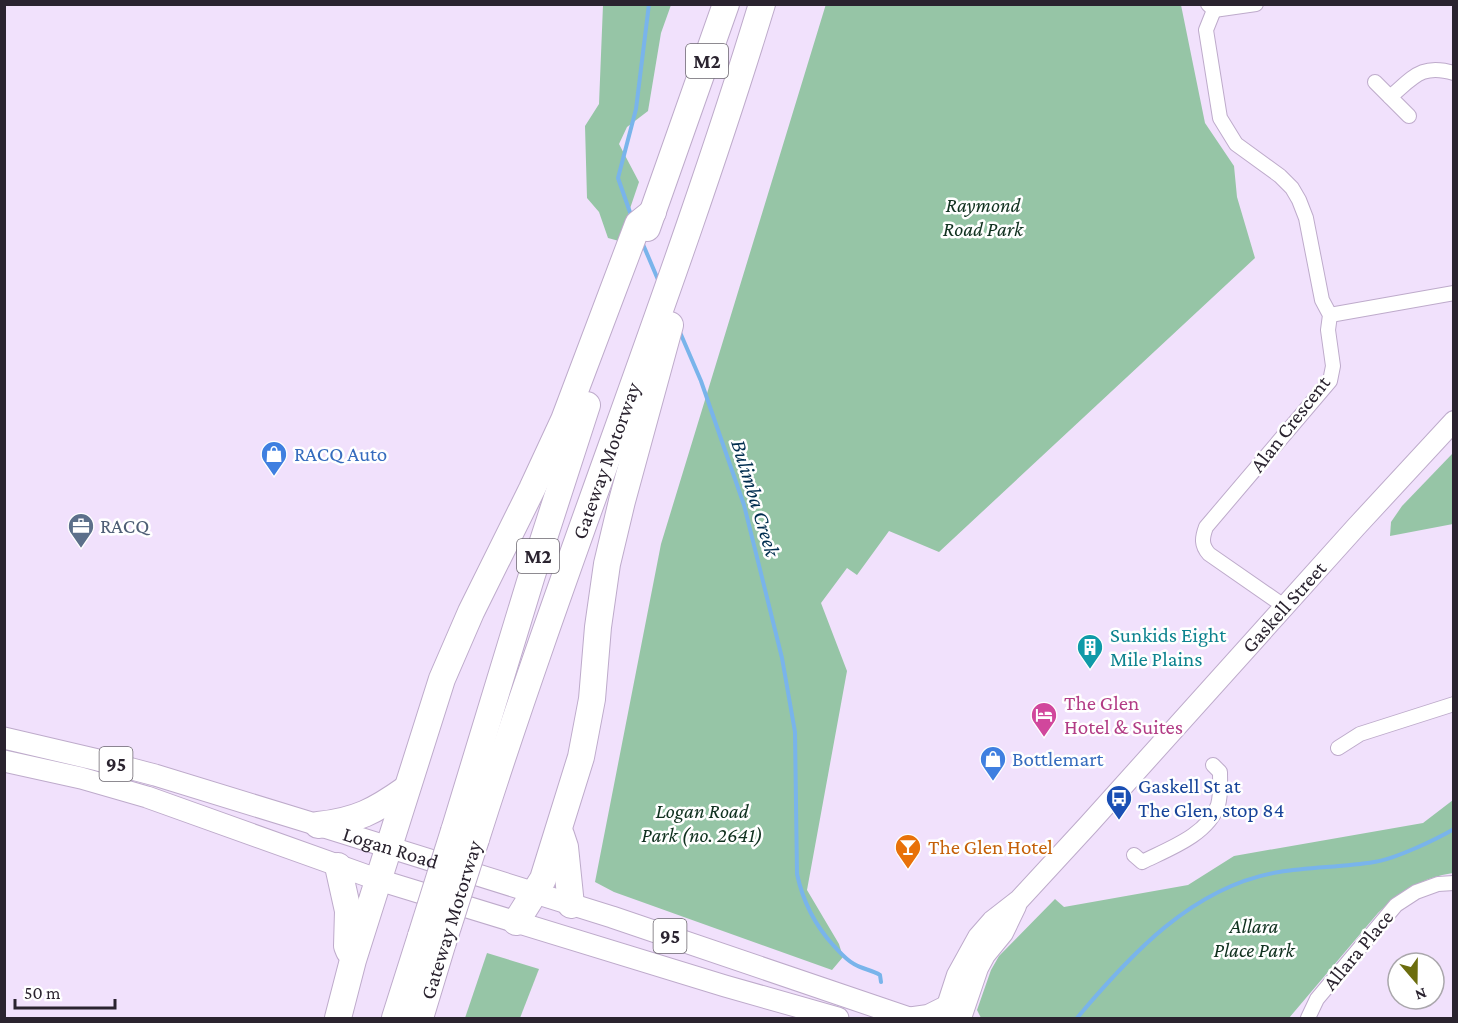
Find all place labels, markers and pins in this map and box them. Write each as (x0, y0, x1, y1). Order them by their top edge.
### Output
shop icon: RACQ Auto (259, 439, 289, 477)
place label: RACQ Auto (294, 442, 387, 466)
office icon: RACQ (66, 511, 96, 549)
place label: RACQ (100, 514, 150, 538)
place label: Sunkids Eight Mile Plains (1110, 623, 1227, 671)
building icon: Sunkids Eight Mile Plains (1075, 632, 1105, 670)
place label: The Glen Hotel & Suites (1064, 691, 1183, 739)
hotel icon: The Glen Hotel & Suites (1029, 700, 1059, 738)
shop icon: Bottlemart (978, 744, 1008, 782)
place label: Bottlemart (1012, 747, 1105, 771)
place label: Gaskell St at The Glen, stop 84 (1138, 774, 1284, 822)
bus stop icon: Gaskell St at The Glen, stop 84 (1104, 783, 1134, 821)
bar icon: The Glen Hotel (893, 832, 923, 870)
place label: The Glen Hotel (928, 835, 1053, 859)

